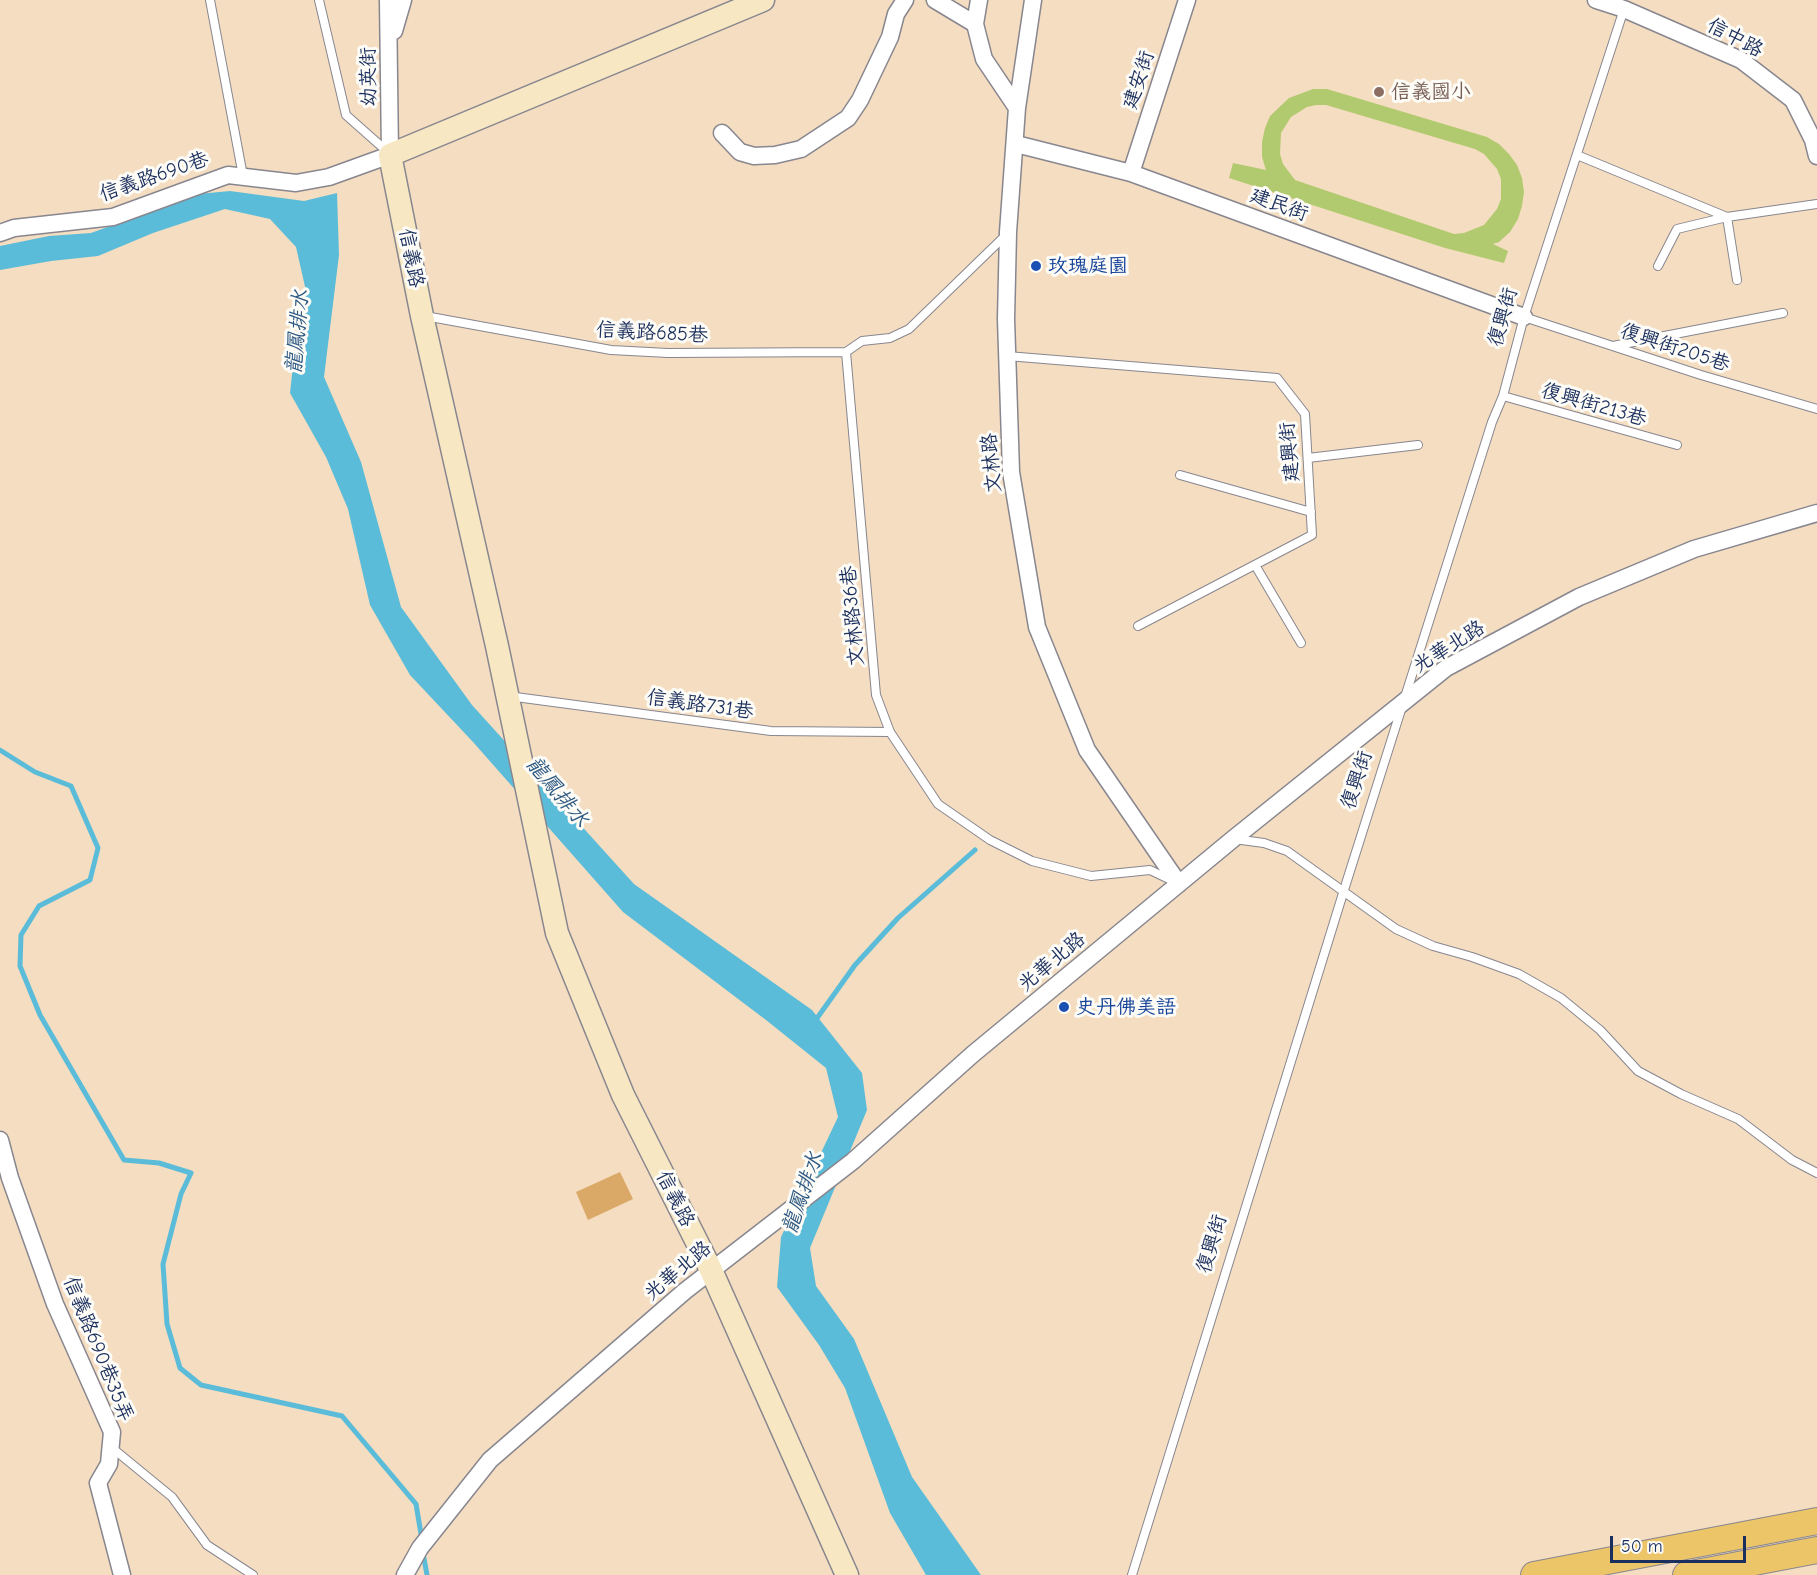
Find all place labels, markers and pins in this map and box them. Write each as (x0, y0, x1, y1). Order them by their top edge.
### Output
place label: 信義國小 (1391, 80, 1471, 104)
marker: 信義國小 (1372, 85, 1386, 99)
place label: 玫瑰庭園 (1048, 254, 1128, 278)
marker: 玫瑰庭園 (1029, 259, 1043, 273)
place label: 史丹佛美語 (1076, 995, 1176, 1019)
marker: 史丹佛美語 (1057, 1000, 1071, 1014)

